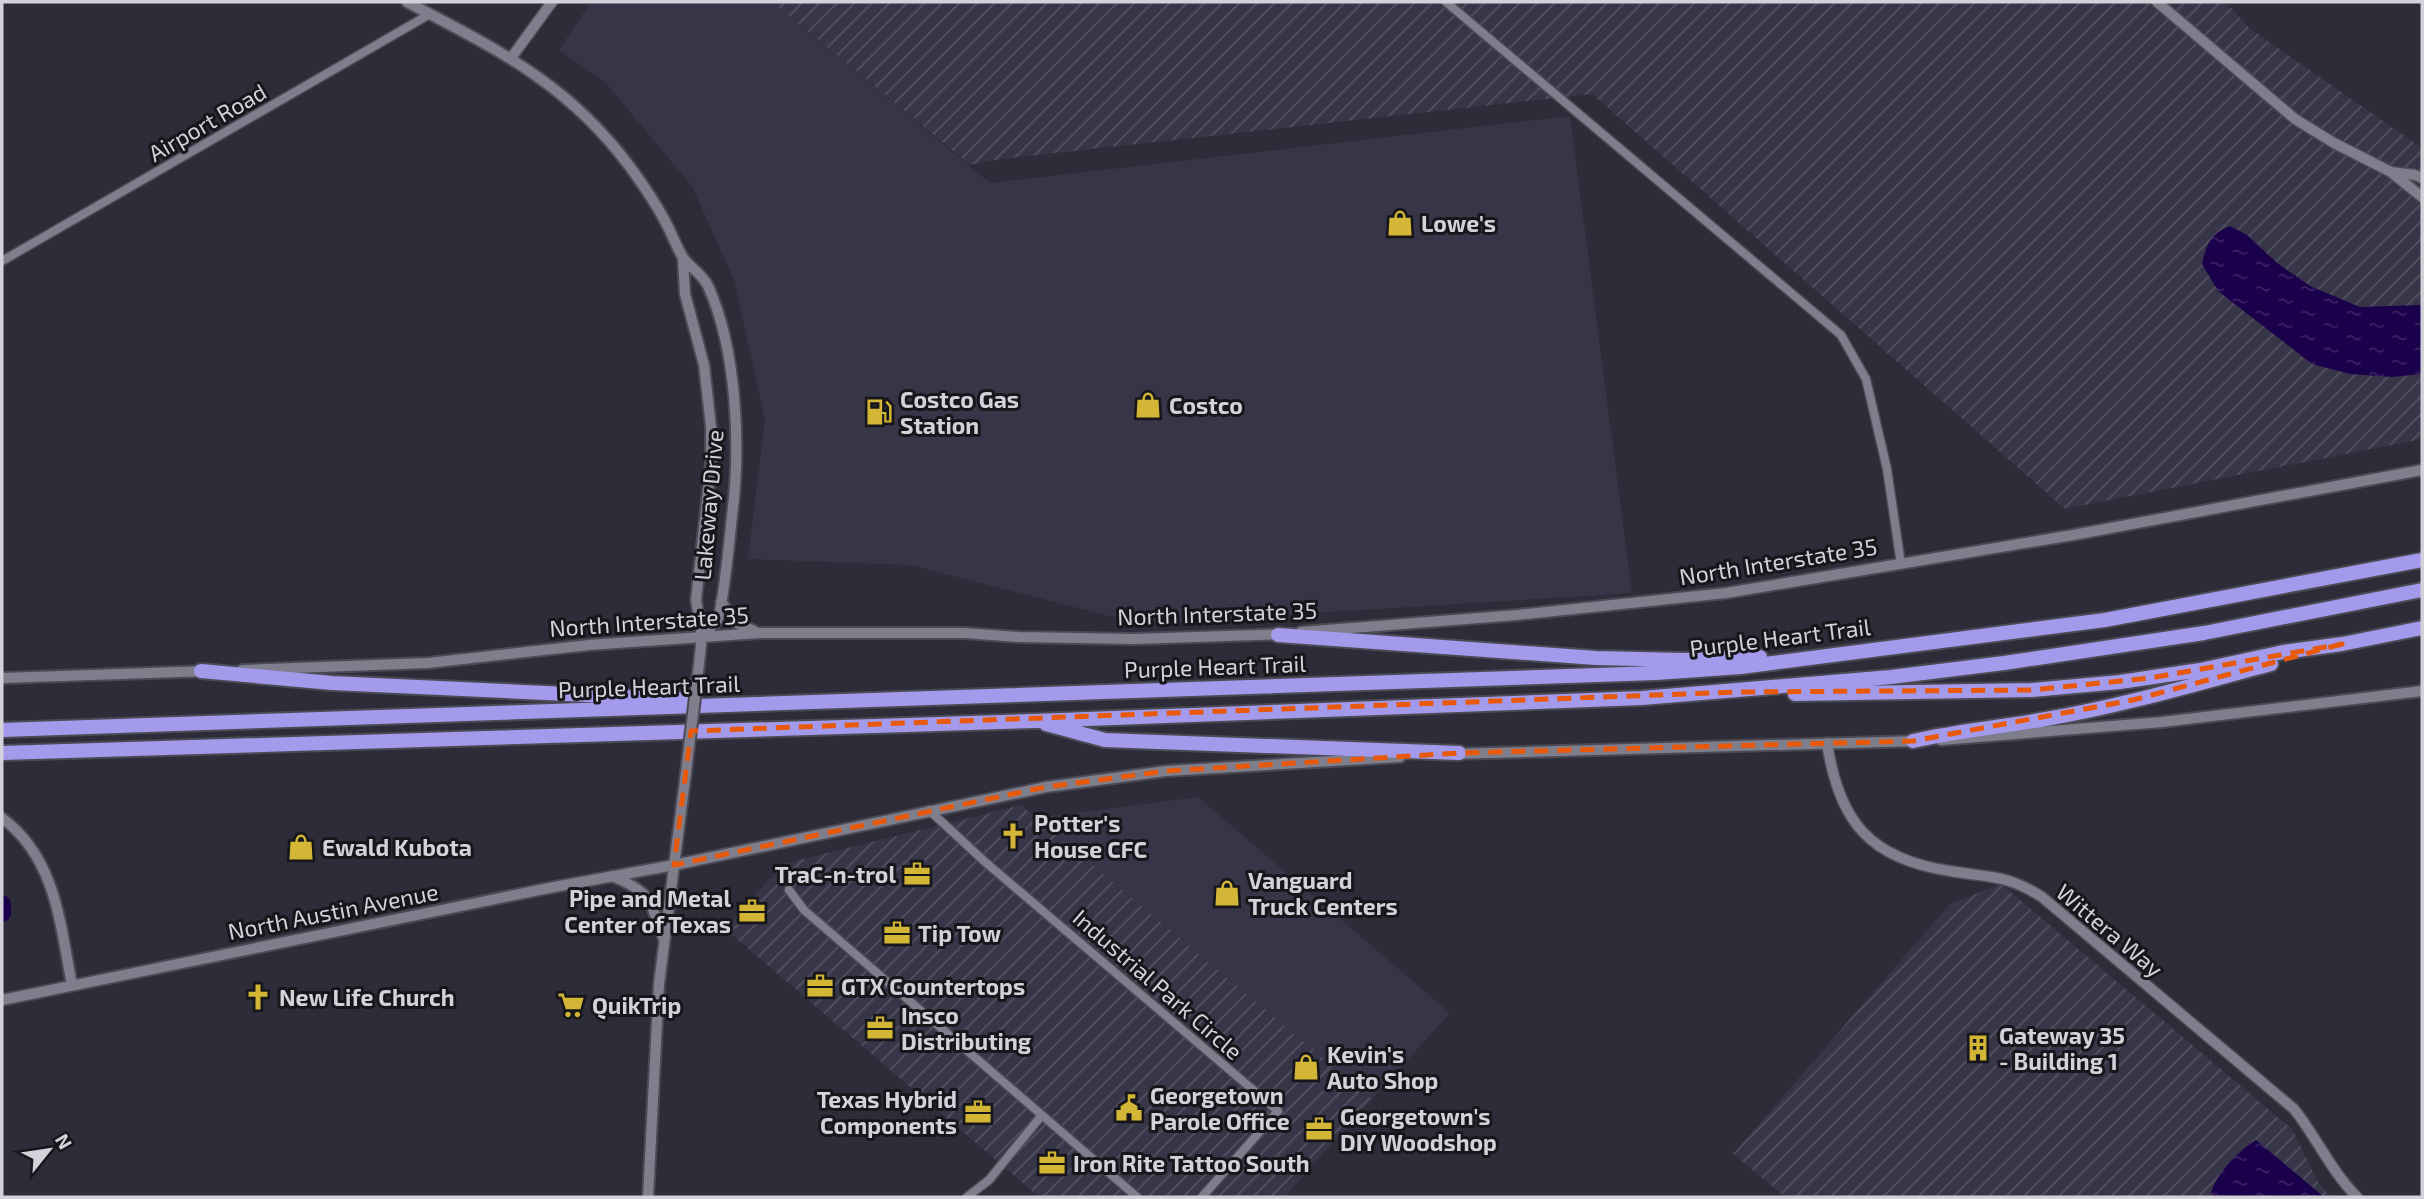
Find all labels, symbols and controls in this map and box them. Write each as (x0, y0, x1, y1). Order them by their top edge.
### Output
street label: Airport Road (143, 77, 271, 167)
shop icon: Lowe's (1385, 208, 1415, 238)
place label: Lowe's (1421, 209, 1496, 237)
place label: Costco Gas Station (900, 385, 1019, 439)
shop icon: Costco (1133, 390, 1163, 420)
place label: Costco (1169, 391, 1243, 419)
fuel station icon: Costco Gas Station (864, 397, 894, 427)
street label: Lakeway Drive (687, 429, 729, 581)
street label: North Interstate 35 (1677, 532, 1879, 590)
street label: North Interstate 35 (1117, 596, 1317, 630)
street label: North Interstate 35 (548, 600, 750, 642)
street label: Purple Heart Trail (1688, 612, 1872, 662)
street label: Purple Heart Trail (1124, 649, 1307, 683)
street label: Purple Heart Trail (558, 669, 741, 703)
place label: Potter's House CFC (1034, 809, 1147, 863)
church icon: Potter's House CFC (998, 821, 1028, 851)
shop icon: Ewald Kubota (286, 832, 316, 862)
place label: Ewald Kubota (322, 833, 472, 861)
office icon: TraC-n-trol (902, 859, 932, 889)
place label: TraC-n-trol (775, 860, 896, 888)
place label: Vanguard Truck Centers (1248, 866, 1398, 920)
street label: North Austin Avenue (225, 877, 441, 945)
street label: Wittera Way (2051, 877, 2169, 983)
shop icon: Vanguard Truck Centers (1212, 878, 1242, 908)
place label: Pipe and Metal Center of Texas (564, 884, 731, 938)
office icon: Pipe and Metal Center of Texas (737, 896, 767, 926)
street label: Industrial Park Circle (1068, 903, 1248, 1065)
office icon: Tip Tow (882, 918, 912, 948)
place label: Tip Tow (918, 919, 1001, 947)
office icon: GTX Countertops (805, 971, 835, 1001)
place label: GTX Countertops (841, 972, 1025, 1000)
church icon: New Life Church (243, 982, 273, 1012)
place label: New Life Church (279, 983, 455, 1011)
supermarket icon: QuikTrip (556, 990, 586, 1020)
place label: QuikTrip (592, 991, 681, 1020)
place label: Insco Distributing (901, 1001, 1032, 1055)
office icon: Insco Distributing (865, 1013, 895, 1043)
place label: Gateway 35 - Building 1 (1999, 1021, 2125, 1075)
building icon: Gateway 35 - Building 1 (1963, 1033, 1993, 1063)
place label: Kevin's Auto Shop (1327, 1040, 1438, 1094)
shop icon: Kevin's Auto Shop (1291, 1052, 1321, 1082)
place label: Georgetown Parole Office (1150, 1081, 1290, 1135)
place label: Texas Hybrid Components (817, 1085, 957, 1139)
public building icon: Georgetown Parole Office (1114, 1093, 1144, 1123)
office icon: Texas Hybrid Components (963, 1097, 993, 1127)
place label: Georgetown's DIY Woodshop (1340, 1102, 1497, 1156)
office icon: Georgetown's DIY Woodshop (1304, 1114, 1334, 1144)
north arrow (14, 1115, 84, 1185)
text: N (51, 1130, 78, 1153)
office icon: Iron Rite Tattoo South (1037, 1148, 1067, 1178)
place label: Iron Rite Tattoo South (1073, 1149, 1310, 1177)

